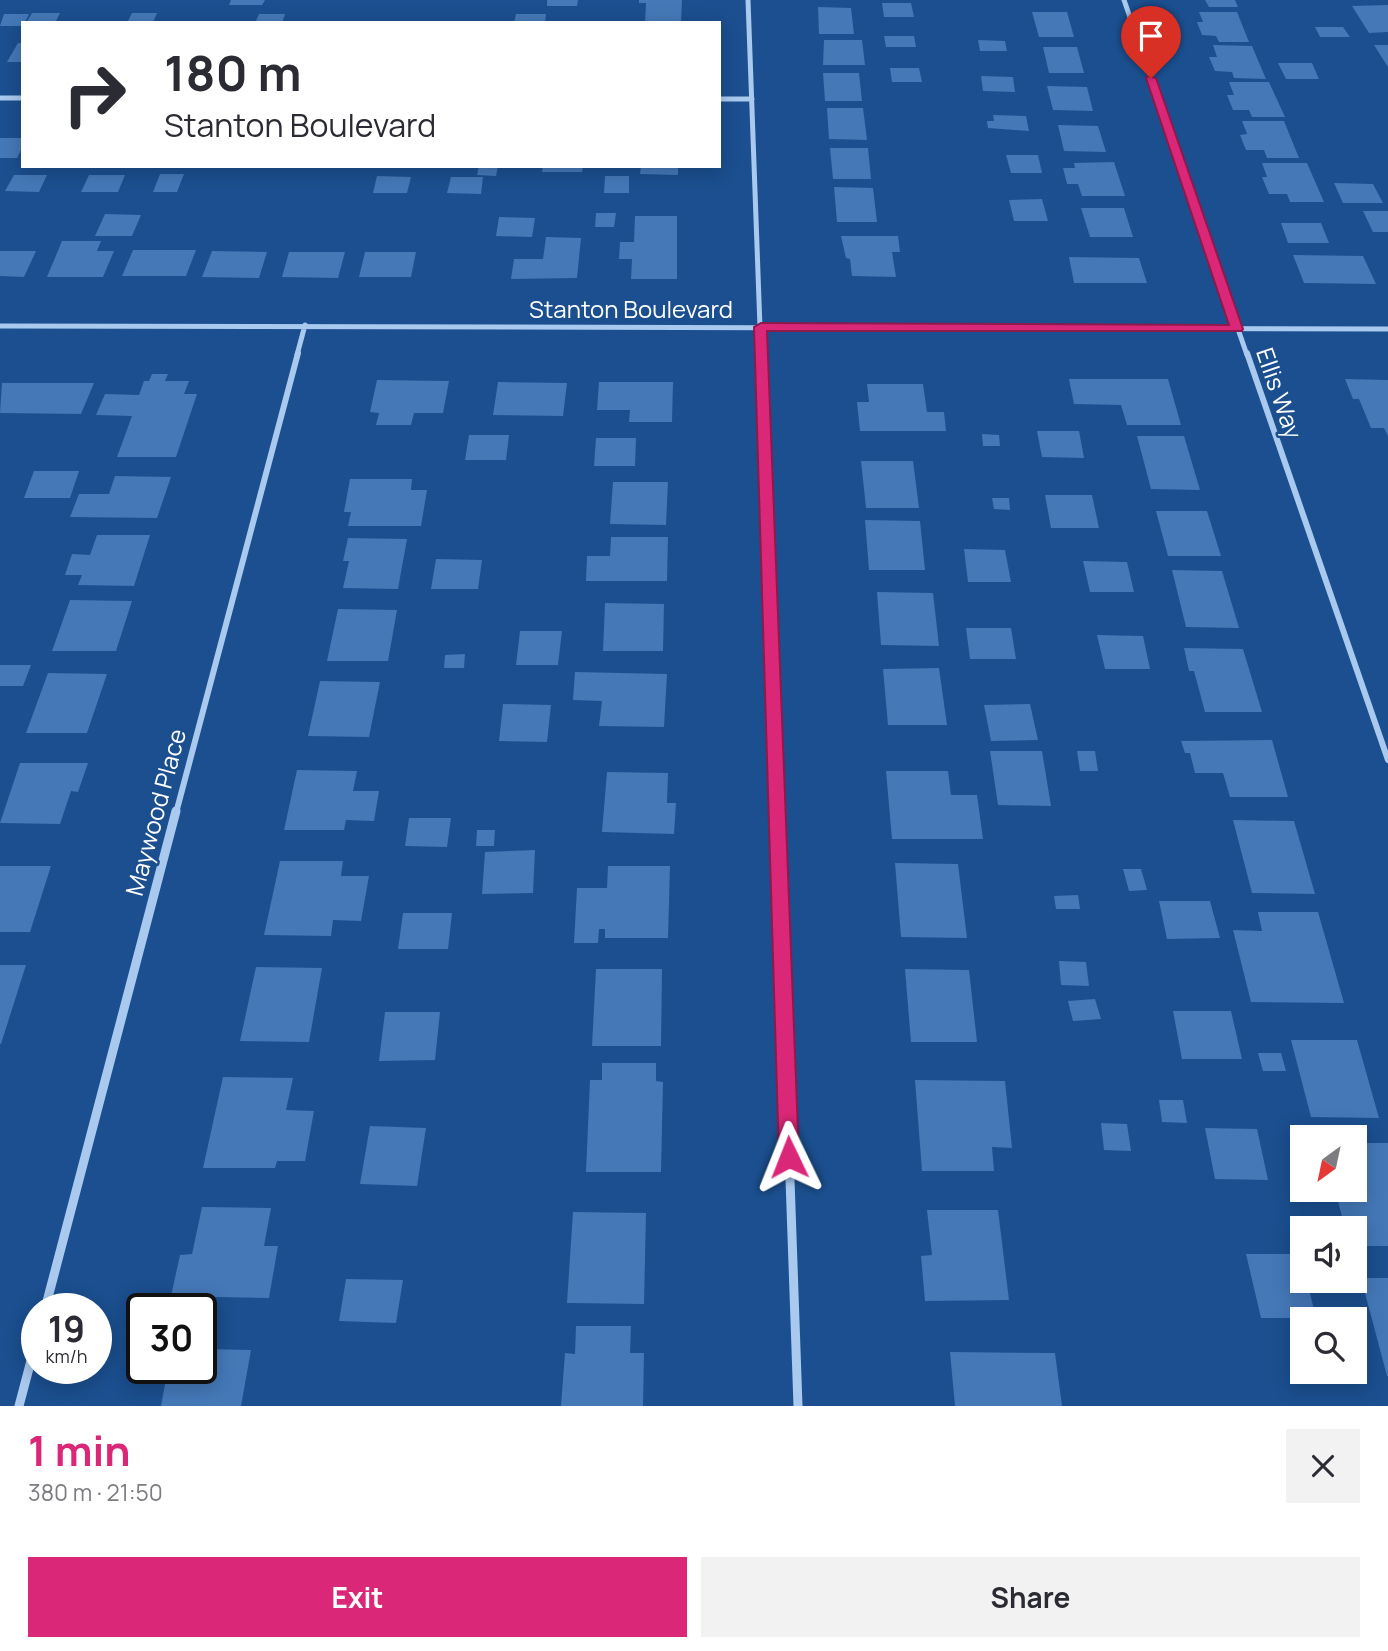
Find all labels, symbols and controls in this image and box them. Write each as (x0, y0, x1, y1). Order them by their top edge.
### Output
pin (1121, 6, 1181, 78)
icon: arrive (1132, 17, 1170, 55)
text: 180 m (164, 39, 302, 106)
icon: right (49, 49, 140, 140)
text: Stanton Boulevard (164, 103, 436, 147)
street label: Stanton Boulevard (529, 292, 733, 325)
street label: Ellis Way (1249, 343, 1311, 443)
street label: Maywood Place (117, 725, 193, 899)
position arrow (752, 1120, 826, 1194)
north arrow (1290, 1125, 1367, 1202)
map controls (1290, 1125, 1367, 1384)
button: sound (1290, 1216, 1367, 1293)
speed limit sign: 30 (126, 1293, 217, 1384)
text: 19 (48, 1305, 85, 1353)
button: search (1290, 1307, 1367, 1384)
text: km/h (46, 1344, 87, 1368)
text: 1 min (28, 1421, 131, 1479)
button: close (1286, 1429, 1360, 1503)
text: 380 m · 21:50 (28, 1476, 163, 1508)
button: Exit (28, 1557, 687, 1637)
button: Share (701, 1557, 1360, 1637)

